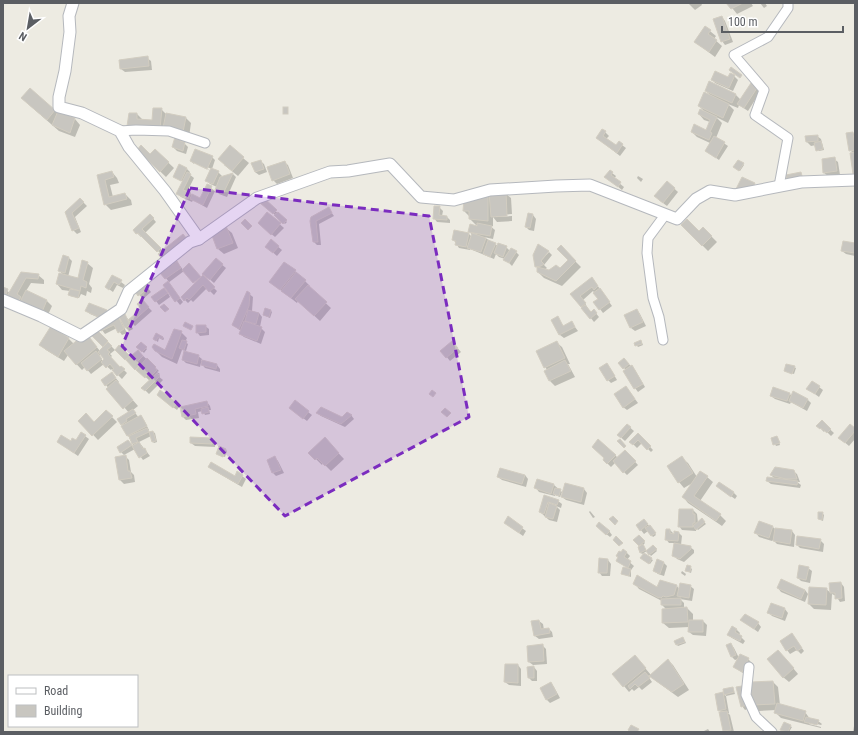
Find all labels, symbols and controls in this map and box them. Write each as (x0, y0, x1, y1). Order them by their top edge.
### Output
north arrow (8, 8, 48, 48)
scale bar (722, 8, 843, 34)
text: 100 m (728, 15, 758, 29)
text: N (17, 29, 29, 43)
legend (8, 675, 138, 727)
text: Road (44, 684, 68, 698)
text: Building (44, 704, 82, 718)

